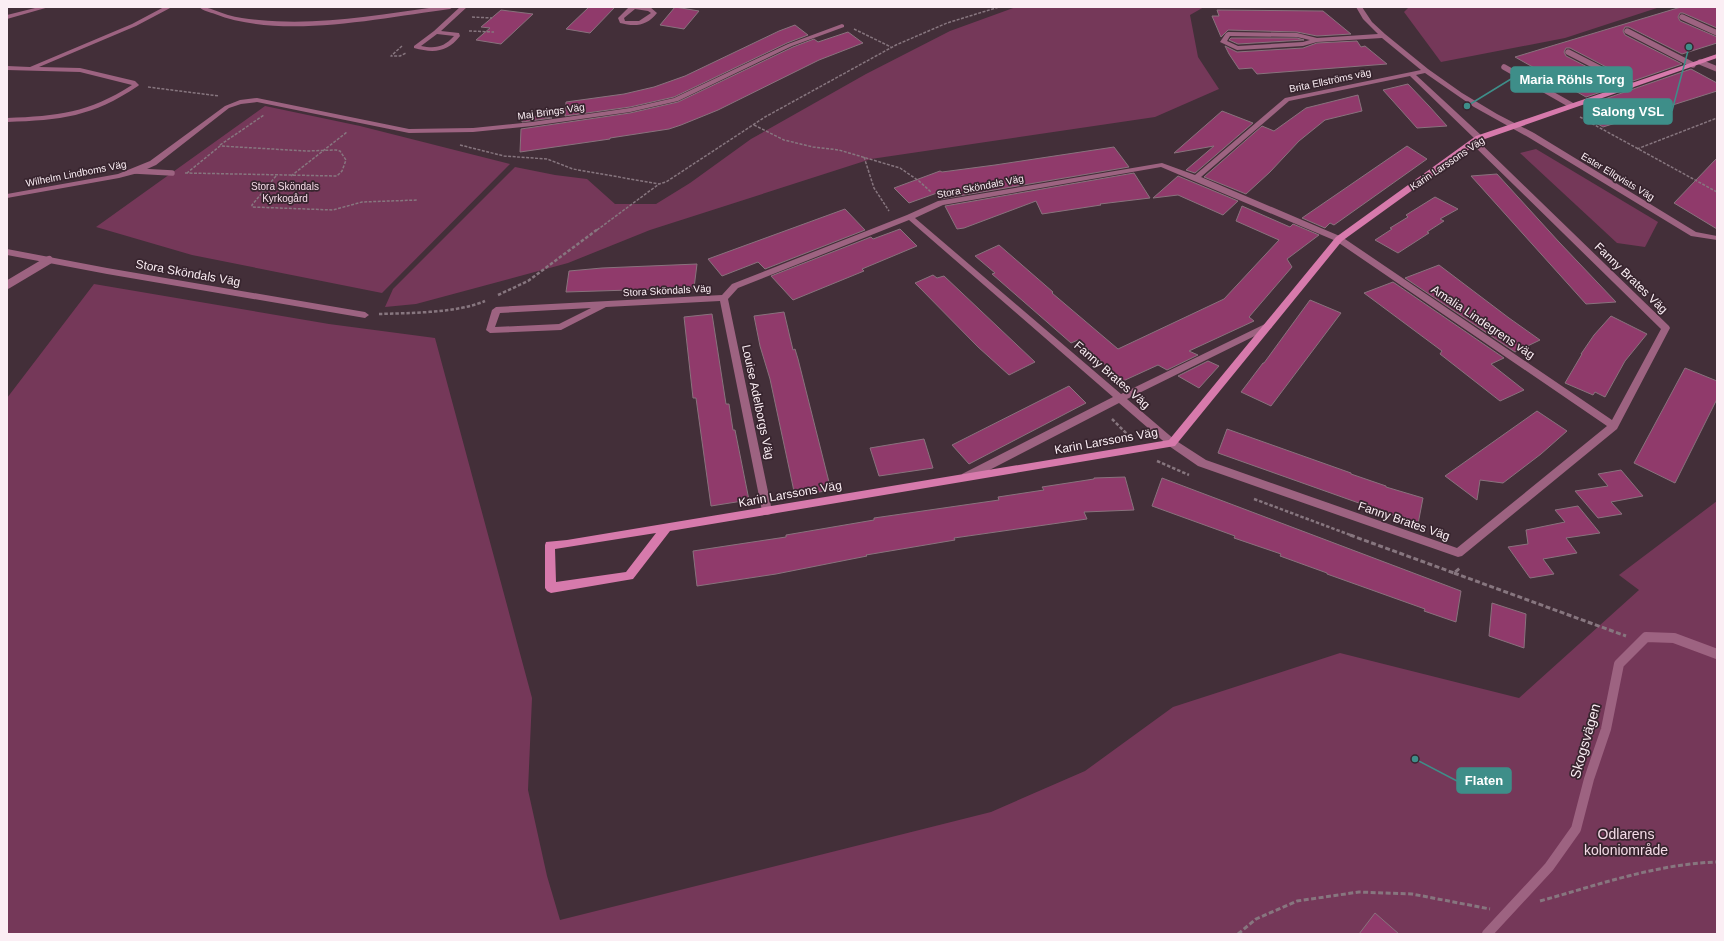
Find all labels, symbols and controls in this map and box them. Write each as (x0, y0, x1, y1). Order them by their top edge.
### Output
street label: Brita Ellströms väg (1288, 66, 1372, 95)
callout: Maria Röhls Torg (1511, 67, 1632, 92)
text: Maria Röhls Torg (1519, 72, 1625, 87)
callout: Salong VSL (1584, 99, 1672, 124)
street label: Maj Brings Väg (517, 101, 585, 122)
text: Salong VSL (1592, 104, 1664, 119)
street label: Karin Larssons Väg (1408, 134, 1487, 192)
street label: Ester Ellqvists Väg (1579, 150, 1656, 203)
street label: Wilhelm Lindboms Väg (25, 158, 127, 189)
street label: Stora Sköndals Väg (936, 173, 1025, 200)
park label: Stora Sköndals Kyrkogård (251, 181, 319, 204)
street label: Fanny Brates Väg (1592, 240, 1670, 316)
street label: Stora Sköndals Väg (135, 257, 241, 289)
street label: Amalia Lindegrens väg (1428, 282, 1538, 362)
street label: Stora Sköndals Väg (623, 283, 711, 298)
street label: Fanny Brates Väg (1071, 338, 1153, 412)
street label: Louise Adelborgs Väg (739, 343, 777, 461)
street label: Karin Larssons Väg (1053, 425, 1159, 457)
street label: Karin Larssons Väg (737, 478, 843, 510)
street label: Fanny Brates Väg (1356, 499, 1452, 543)
street label: Skogsvägen (1567, 702, 1603, 780)
callout: Flaten (1457, 768, 1511, 793)
text: Flaten (1465, 773, 1503, 788)
park label: Odlarens koloniområde (1584, 826, 1668, 858)

